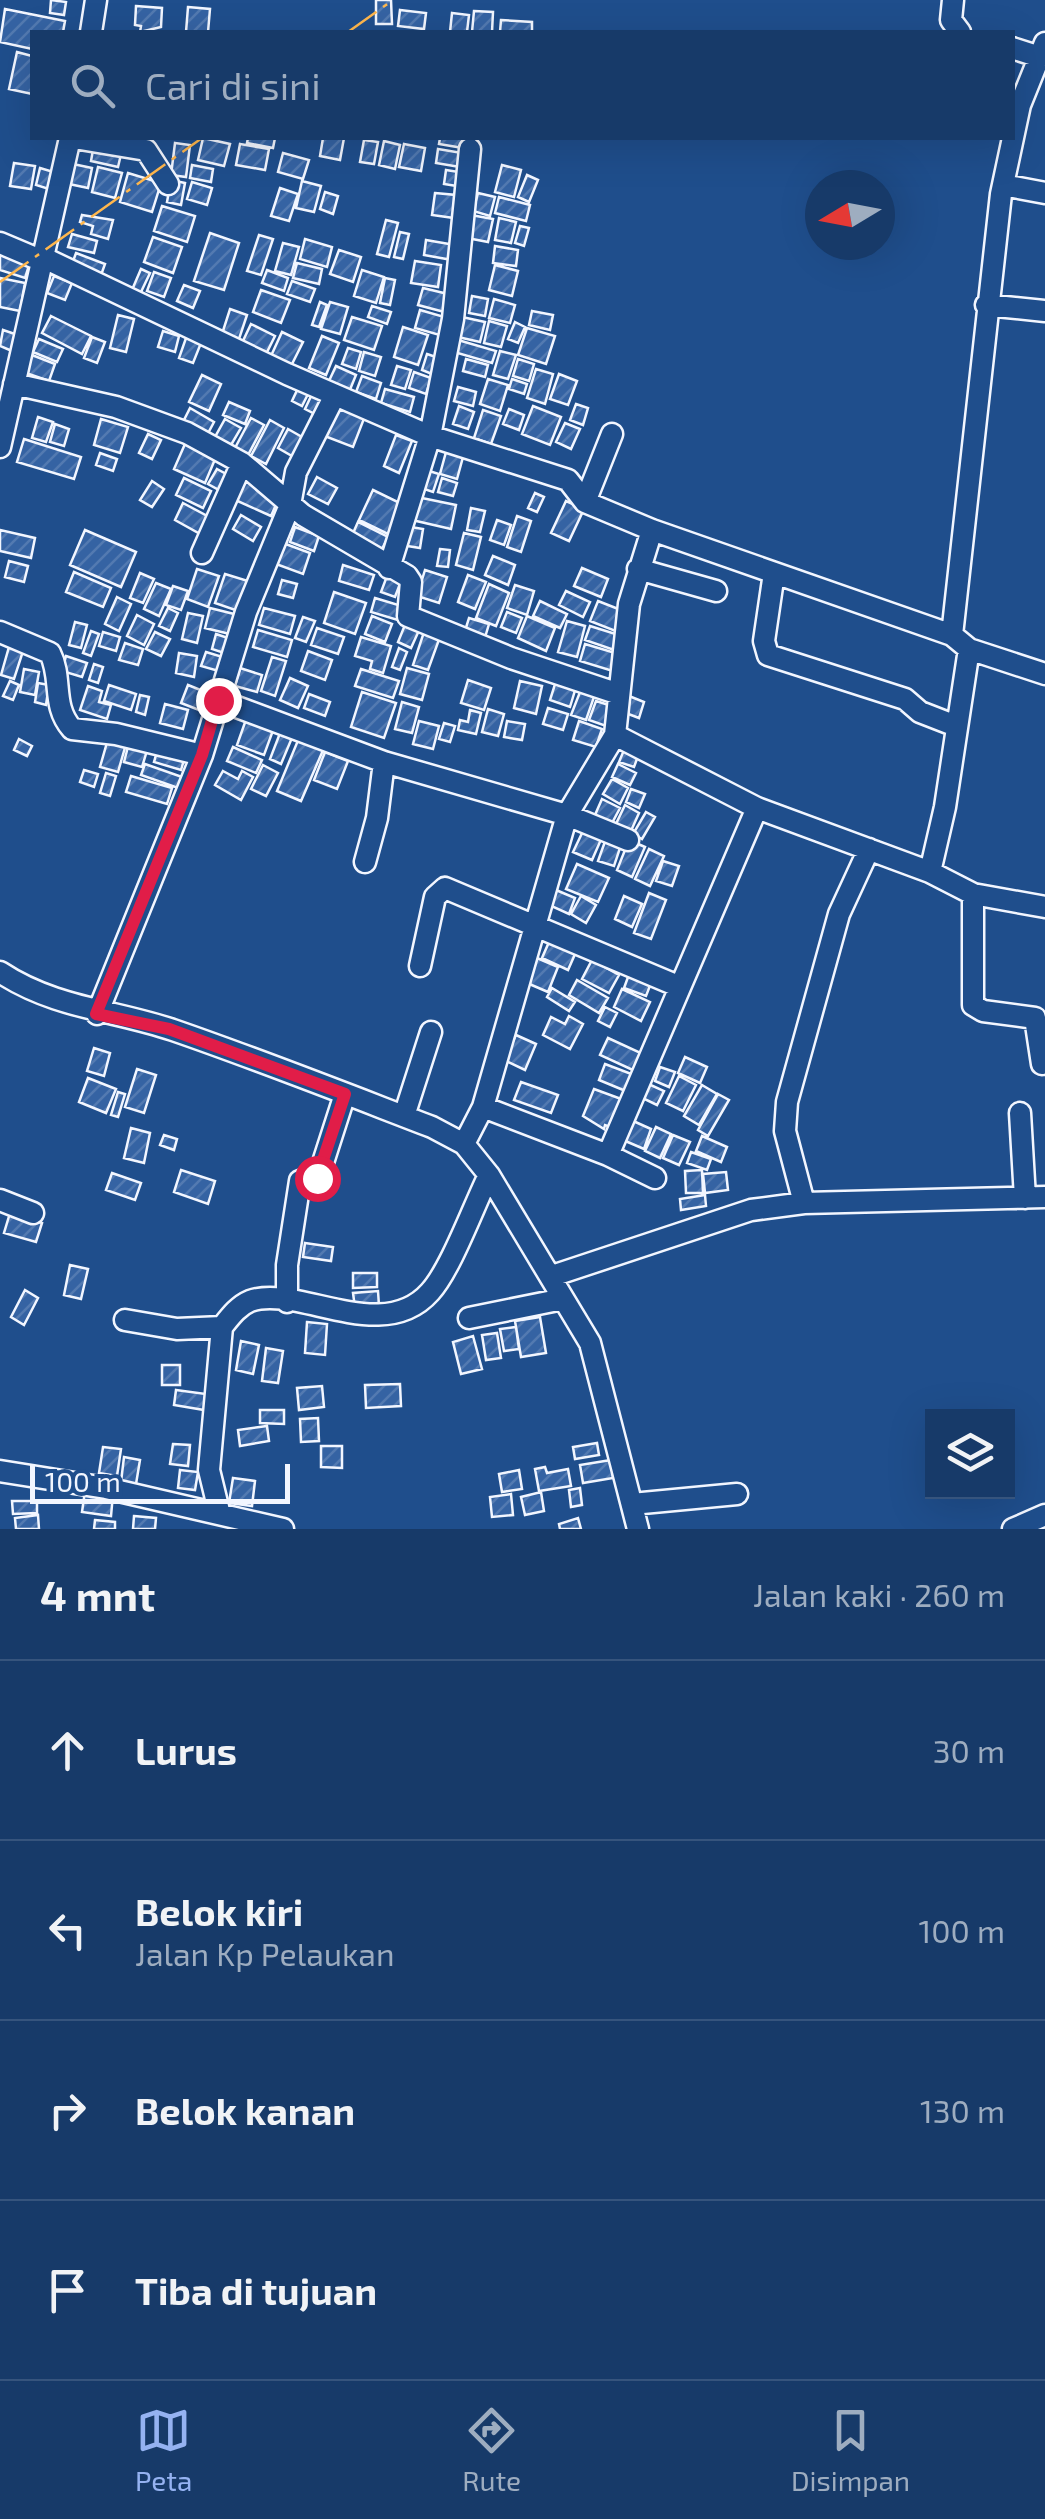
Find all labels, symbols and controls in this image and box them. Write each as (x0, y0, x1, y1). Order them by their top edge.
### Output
search box (30, 30, 1015, 140)
icon: search (65, 58, 120, 113)
text: Cari di sini (145, 62, 321, 108)
north arrow (805, 170, 895, 260)
route end (196, 678, 242, 724)
route start (295, 1156, 341, 1202)
map controls (925, 1409, 1015, 1499)
button: layers (925, 1409, 1015, 1499)
scale bar (30, 1459, 290, 1504)
text: 100 m (45, 1464, 121, 1498)
text: 4 mnt (40, 1569, 155, 1619)
text: Jalan kaki · 260 m (753, 1575, 1005, 1613)
icon: ahead (40, 1723, 95, 1778)
text: Lurus (135, 1727, 237, 1773)
text: 30 m (933, 1731, 1005, 1769)
text: Belok kiri (135, 1888, 303, 1934)
icon: left (40, 1903, 95, 1958)
text: 100 m (919, 1911, 1005, 1949)
text: Jalan Kp Pelaukan (135, 1934, 395, 1972)
icon: right (40, 2083, 95, 2138)
text: Belok kanan (135, 2087, 355, 2133)
text: 130 m (920, 2091, 1005, 2129)
icon: arrive (40, 2263, 95, 2318)
text: Tiba di tujuan (135, 2267, 377, 2313)
tab: Peta (135, 2403, 192, 2497)
tab: Rute (462, 2403, 521, 2497)
tab: Disimpan (791, 2403, 910, 2497)

